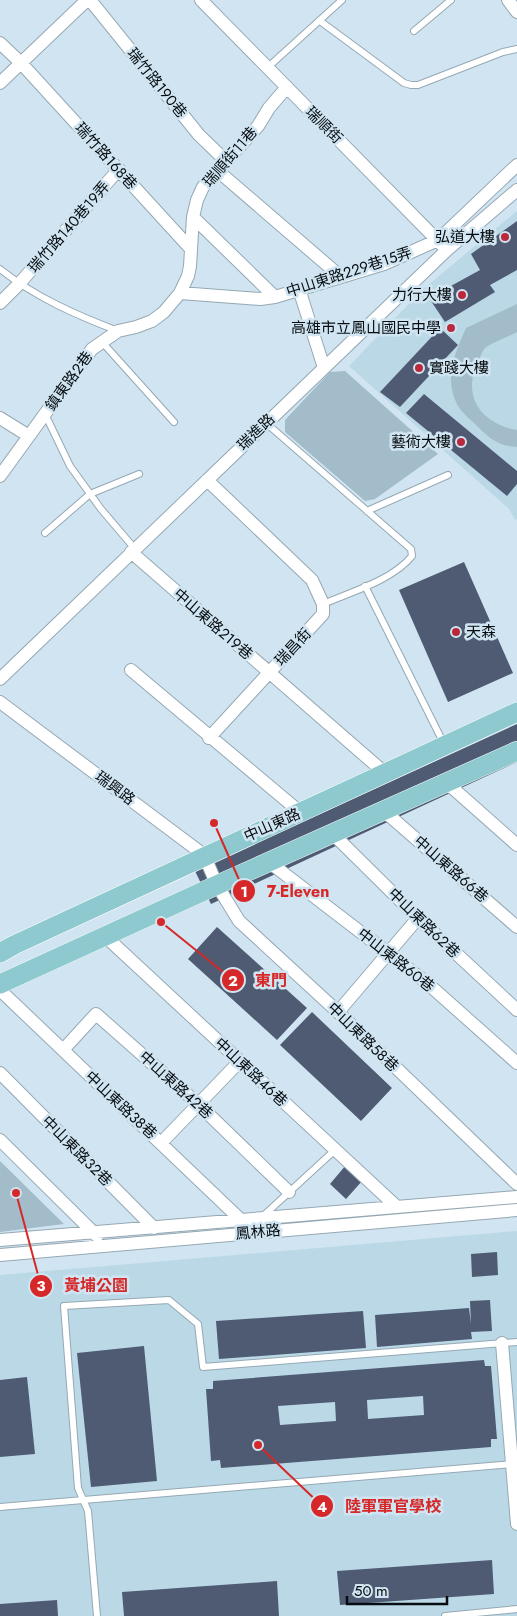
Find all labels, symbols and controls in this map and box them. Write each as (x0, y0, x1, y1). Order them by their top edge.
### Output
street label: 瑞竹路190巷 (122, 43, 192, 123)
street label: 瑞順街 (300, 101, 348, 149)
street label: 瑞竹路168巷 (70, 118, 142, 194)
street label: 瑞順街11巷 (198, 122, 262, 192)
street label: 瑞竹路140巷19弄 (23, 176, 115, 278)
place label: 弘道大樓 (435, 226, 495, 248)
marker: 弘道大樓 (499, 231, 511, 243)
street label: 中山東路229巷15弄 (283, 241, 415, 303)
place label: 力行大樓 (392, 284, 452, 306)
marker: 力行大樓 (456, 289, 468, 301)
place label: 高雄市立鳳山國民中學 (291, 317, 441, 339)
marker: 高雄市立鳳山國民中學 (445, 322, 457, 334)
street label: 鎮東路2巷 (40, 347, 98, 415)
place label: 實踐大樓 (429, 357, 489, 379)
marker: 實踐大樓 (413, 362, 425, 374)
street label: 瑞進路 (232, 408, 280, 456)
place label: 藝術大樓 (391, 431, 451, 453)
marker: 藝術大樓 (455, 436, 467, 448)
street label: 中山東路219巷 (168, 583, 258, 665)
place label: 天森 (466, 621, 496, 643)
street label: 瑞昌街 (270, 623, 316, 671)
marker: 天森 (450, 626, 462, 638)
street label: 瑞興路 (90, 766, 140, 810)
street label: 中山東路 (240, 803, 304, 847)
street label: 中山東路66巷 (409, 830, 493, 908)
callout: 7-Eleven (232, 876, 339, 907)
text: 7-Eleven (267, 880, 329, 903)
text: 1 (240, 881, 248, 903)
street label: 中山東路62巷 (383, 883, 465, 963)
street label: 中山東路60巷 (353, 923, 439, 997)
callout: 東門 (220, 965, 297, 996)
text: 東門 (255, 969, 287, 992)
text: 2 (228, 970, 238, 992)
street label: 中山東路58巷 (322, 997, 404, 1077)
street label: 中山東路46巷 (210, 1032, 292, 1112)
street label: 中山東路42巷 (134, 1046, 218, 1124)
street label: 中山東路38巷 (80, 1066, 162, 1144)
street label: 中山東路32巷 (37, 1111, 117, 1191)
street label: 鳳林路 (235, 1219, 281, 1245)
callout: 黃埔公園 (29, 1270, 138, 1301)
text: 黃埔公園 (64, 1274, 128, 1297)
text: 3 (36, 1275, 46, 1297)
callout: 陸軍軍官學校 (310, 1491, 451, 1522)
text: 陸軍軍官學校 (345, 1495, 442, 1518)
text: 4 (317, 1496, 327, 1518)
scale bar (347, 1574, 447, 1606)
text: 50 m (354, 1580, 388, 1602)

